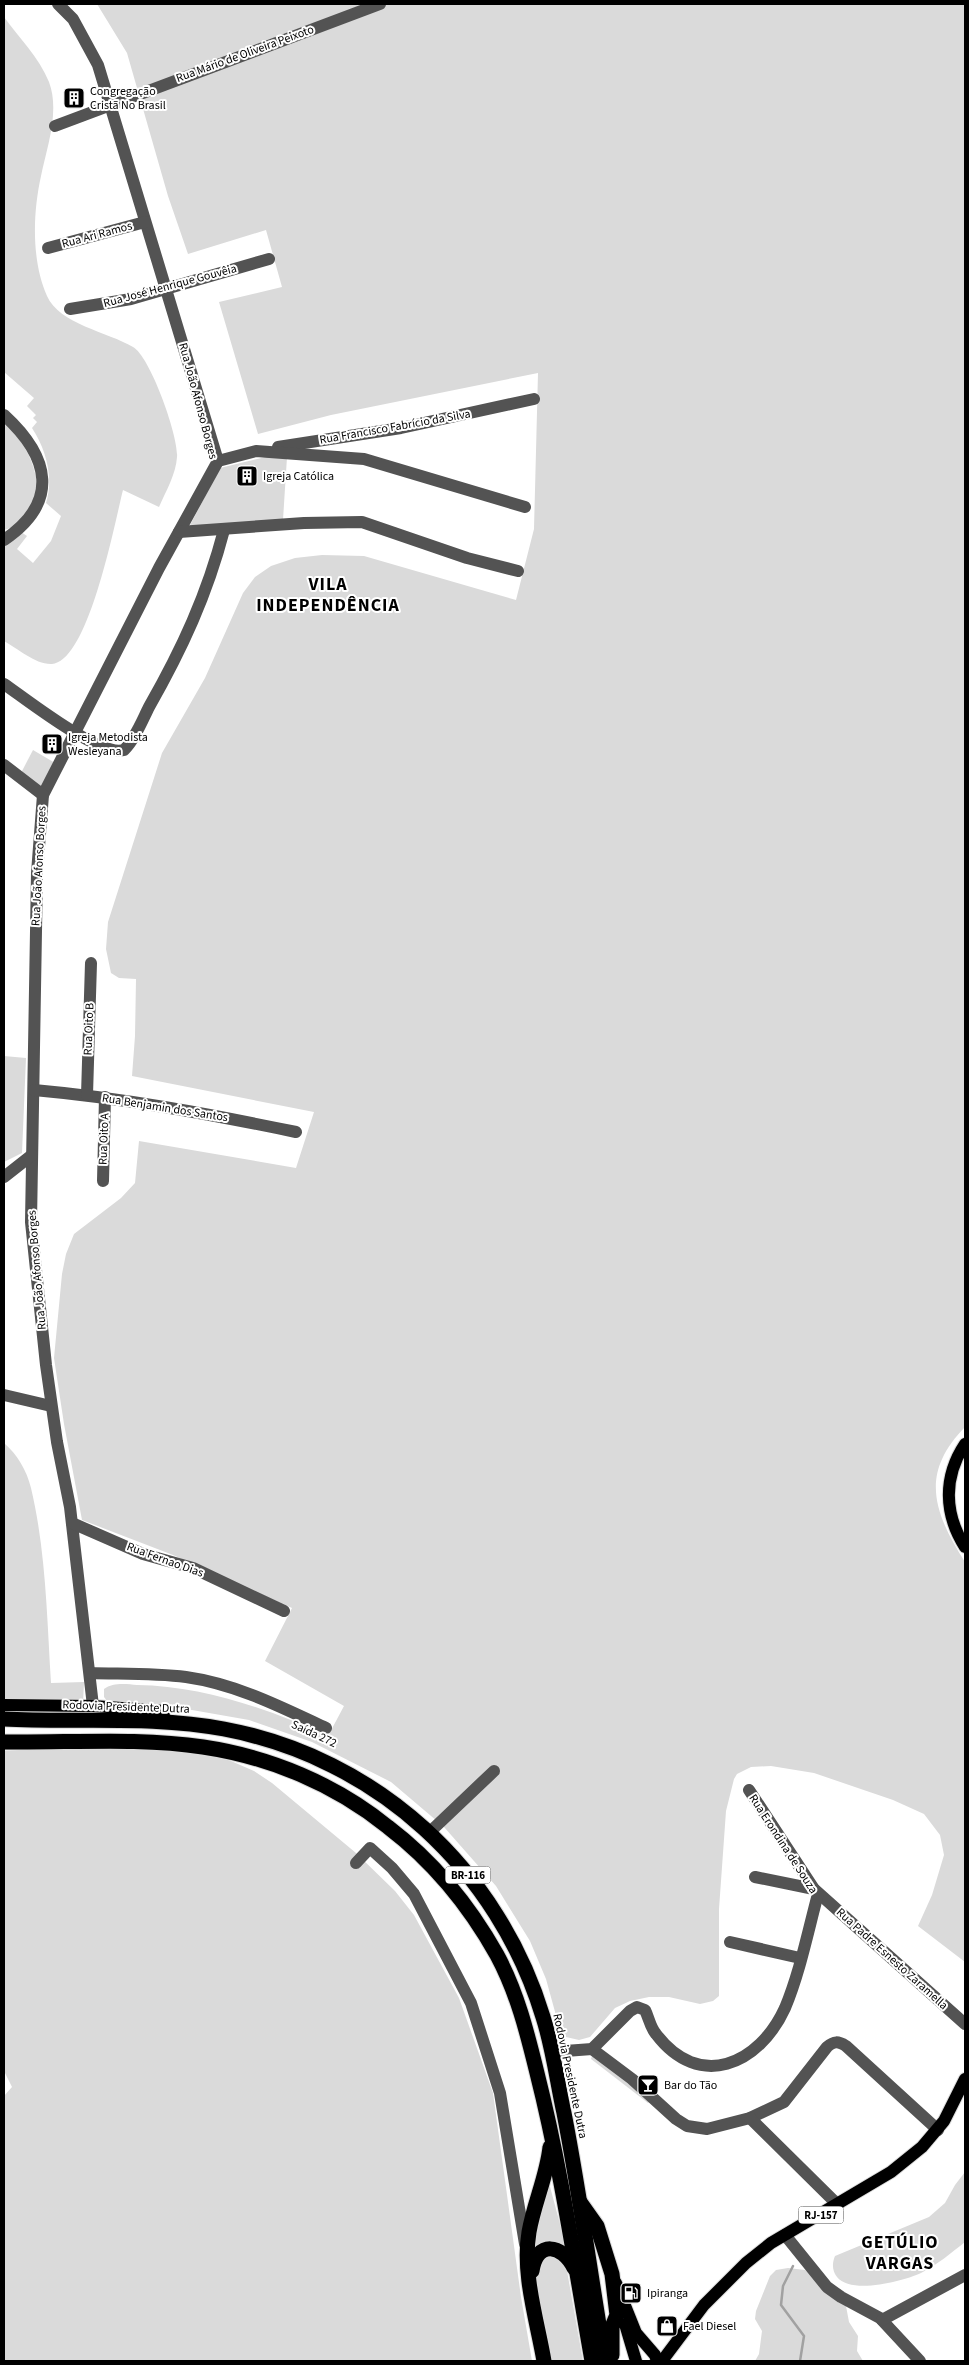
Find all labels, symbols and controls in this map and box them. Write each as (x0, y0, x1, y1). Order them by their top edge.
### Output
street label: Rua Mário de Oliveira Peixoto (174, 21, 316, 87)
place label: Congregação Cristã No Brasil (90, 83, 166, 114)
building icon: Congregação Cristã No Brasil (62, 86, 86, 110)
street label: Rua Ari Ramos (60, 217, 134, 253)
street label: Rua José Henrique Gouvêia (101, 260, 239, 312)
street label: Rua João Afonso Borges (174, 341, 222, 461)
street label: Rua Francisco Fabrício da Silva (318, 405, 472, 449)
building icon: Igreja Católica (235, 464, 259, 488)
place label: Igreja Católica (263, 468, 334, 485)
district label: VILA INDEPENDÊNCIA (256, 572, 400, 618)
place label: Igreja Metodista Wesleyana (68, 729, 148, 760)
building icon: Igreja Metodista Wesleyana (40, 732, 64, 756)
street label: Rua João Afonso Borges (27, 806, 51, 926)
street label: Rua Oito B (80, 1002, 98, 1056)
street label: Rua Benjamin dos Santos (101, 1090, 229, 1126)
street label: Rua Oito A (95, 1112, 113, 1165)
street label: Rua João Afonso Borges (23, 1209, 51, 1331)
street label: Rua Fernao Dias (124, 1538, 206, 1582)
street label: Rodovia Presidente Dutra (62, 1696, 190, 1718)
street label: Saída 272 (288, 1716, 340, 1752)
street label: Rua Erondina de Souza (744, 1791, 822, 1897)
road number: BR-116 (446, 1866, 490, 1884)
street label: Rua Padre Esnesto Zaramella (832, 1904, 952, 2014)
street label: Rodovia Presidente Dutra (548, 2012, 592, 2140)
bar icon: Bar do Tão (636, 2073, 660, 2097)
place label: Bar do Tão (664, 2077, 717, 2094)
road number: RJ-157 (798, 2206, 844, 2224)
district label: GETÚLIO VARGAS (861, 2230, 939, 2276)
fuel station icon: Ipiranga (619, 2281, 643, 2305)
place label: Ipiranga (647, 2285, 688, 2302)
shop icon: Fael Diesel (655, 2314, 679, 2338)
place label: Fael Diesel (683, 2318, 736, 2335)

